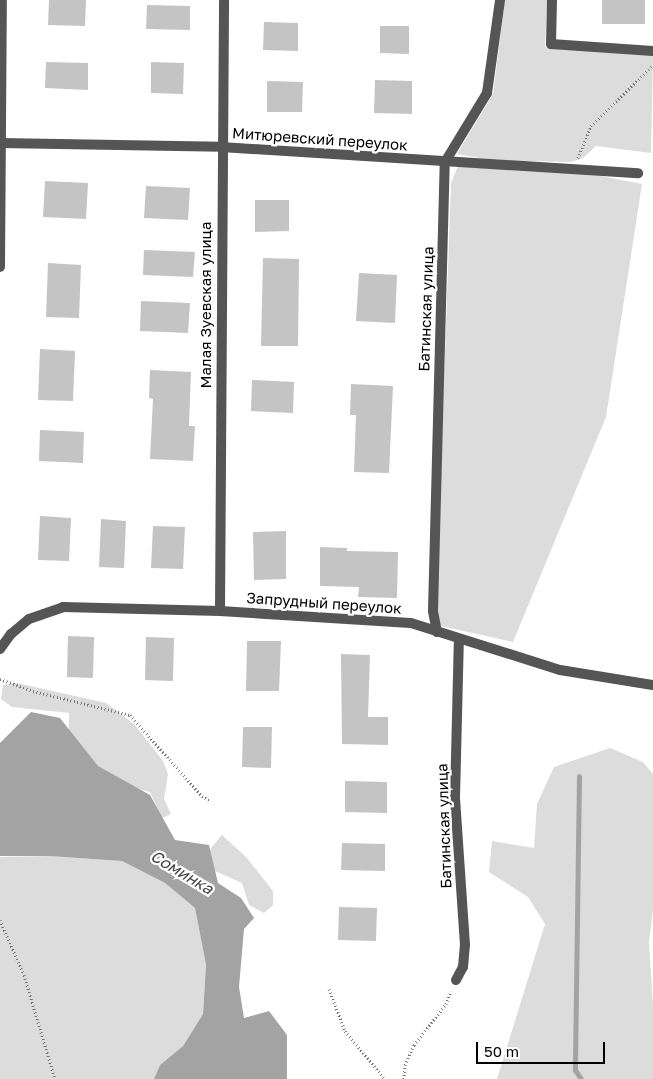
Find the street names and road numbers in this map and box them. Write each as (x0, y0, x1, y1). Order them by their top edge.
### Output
street label: Митюревский переулок (232, 124, 408, 154)
street label: Малая Зуевская улица (197, 221, 215, 389)
street label: Батинская улица (415, 246, 437, 372)
street label: Запрудный переулок (246, 589, 402, 617)
street label: Батинская улица (433, 763, 455, 889)

